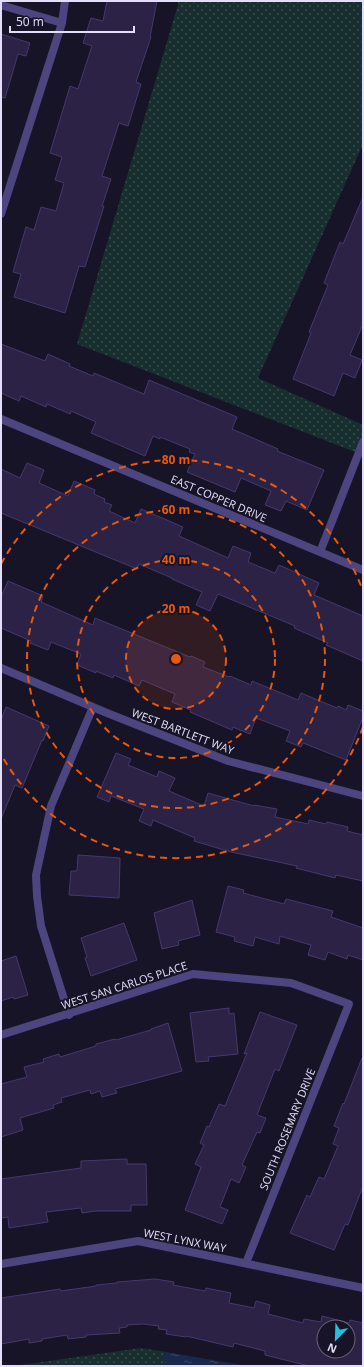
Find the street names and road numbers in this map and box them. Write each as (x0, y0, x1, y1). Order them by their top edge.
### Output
street label: EAST COPPER DRIVE (169, 471, 269, 525)
street label: WEST BARTLETT WAY (130, 705, 237, 758)
street label: WEST SAN CARLOS PLACE (59, 958, 189, 1012)
street label: SOUTH ROSEMARY DRIVE (256, 1066, 318, 1192)
street label: WEST LYNX WAY (142, 1225, 228, 1256)

